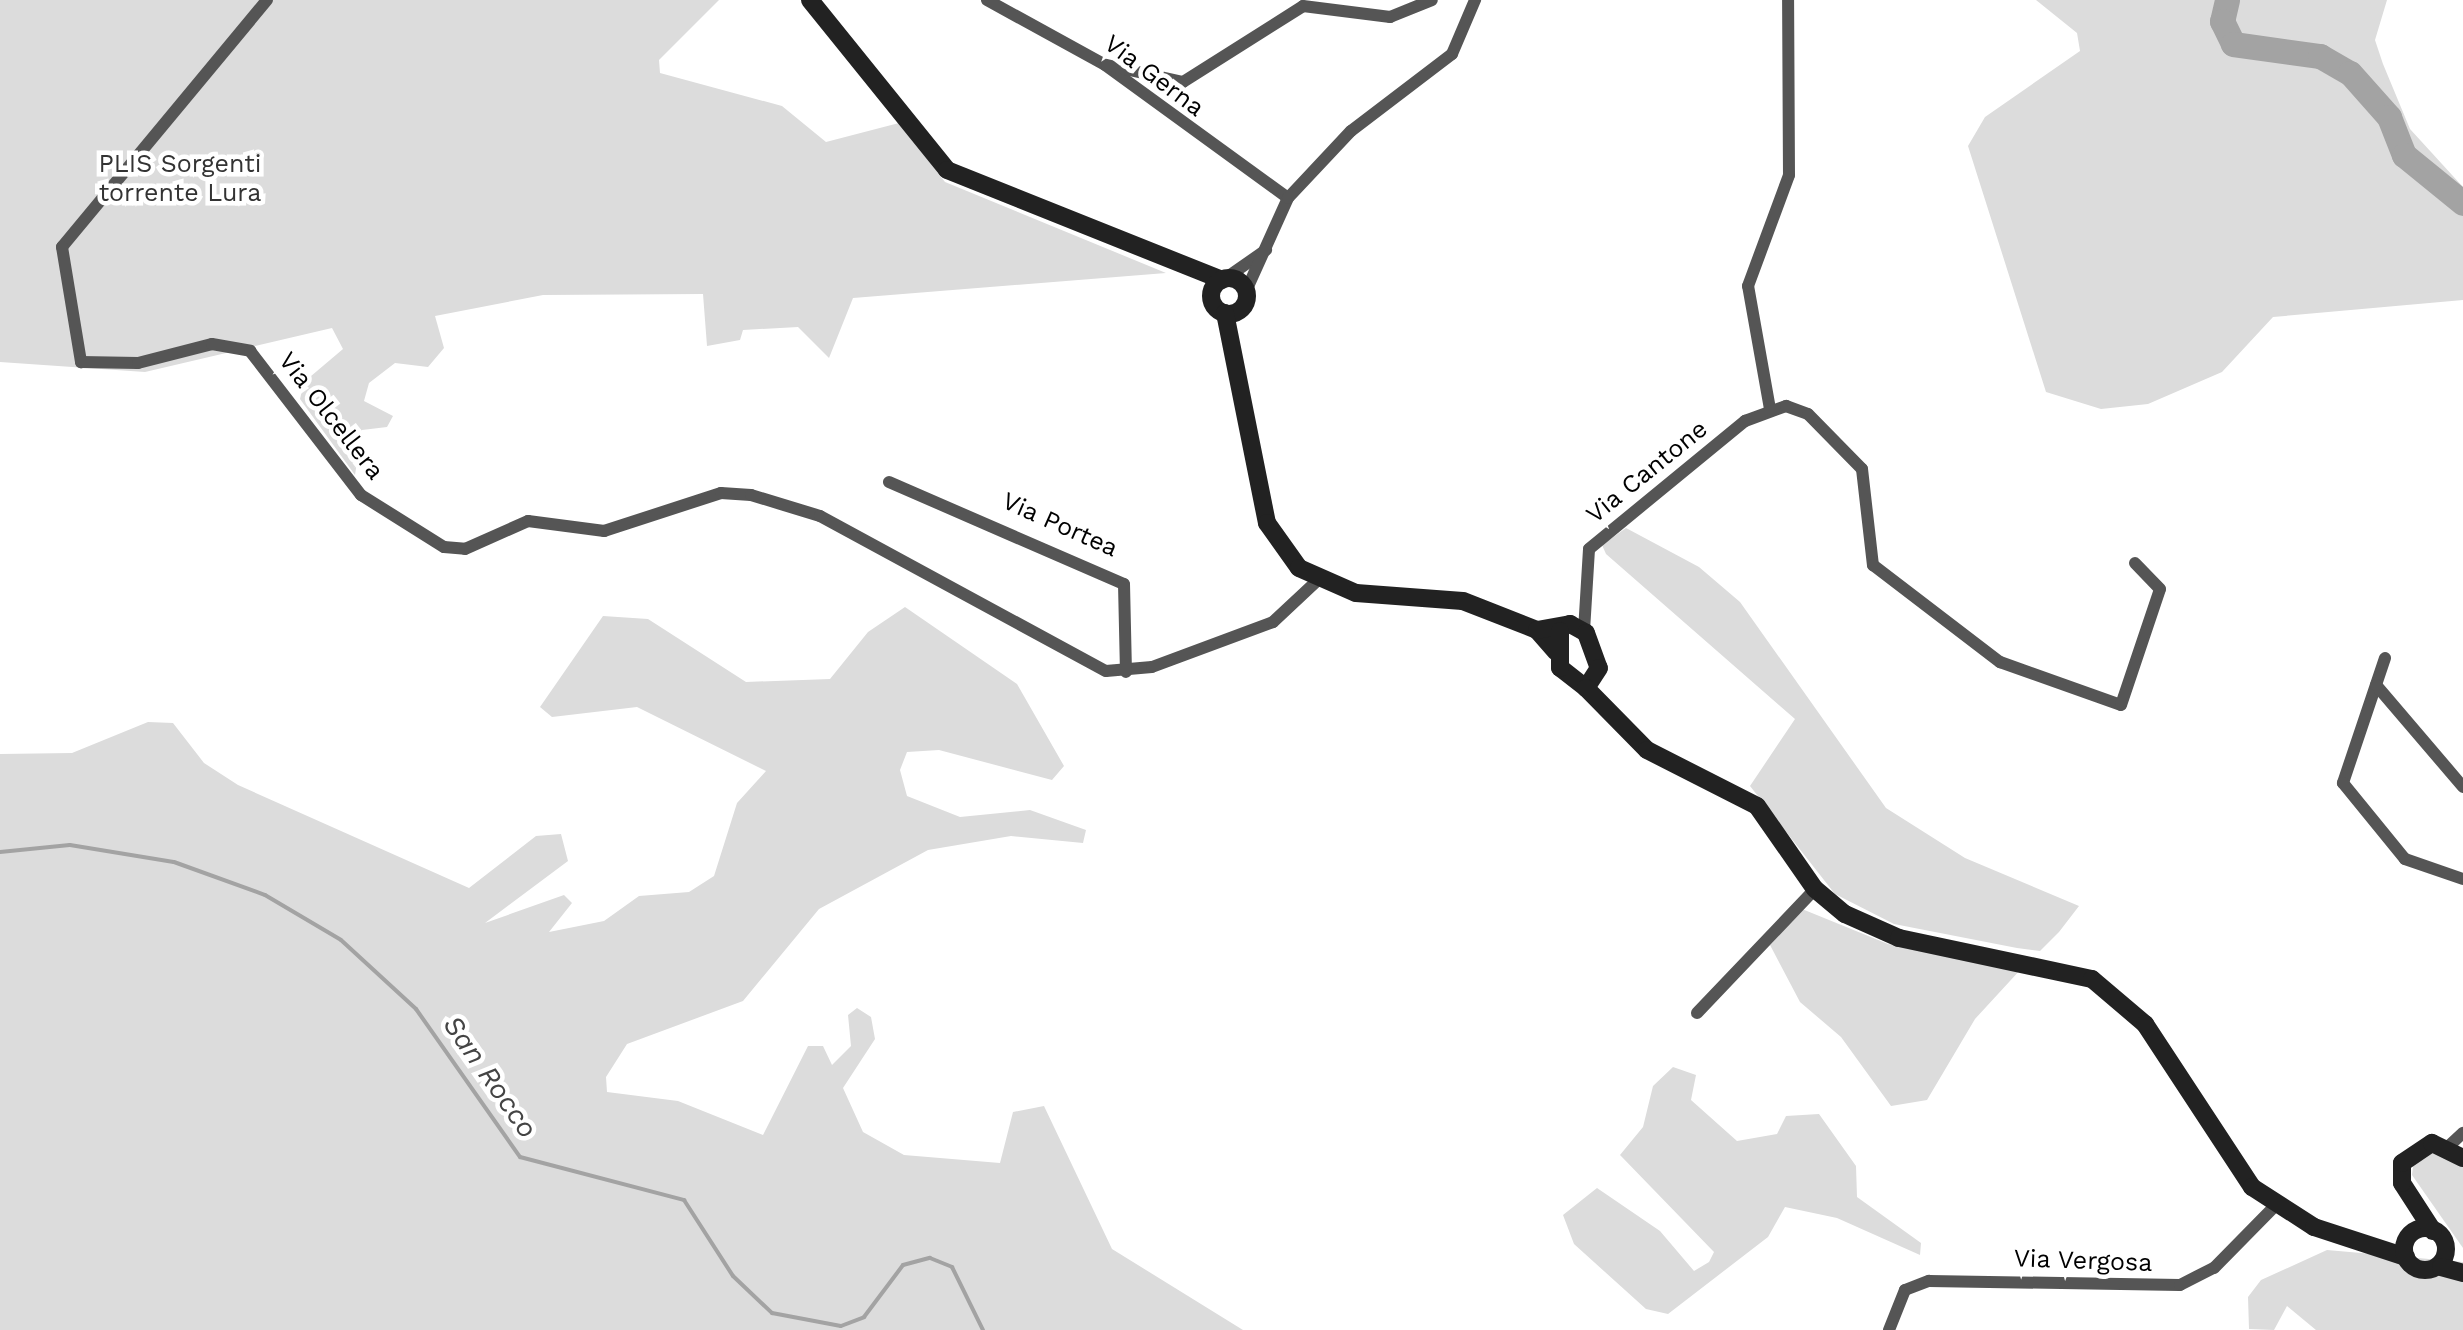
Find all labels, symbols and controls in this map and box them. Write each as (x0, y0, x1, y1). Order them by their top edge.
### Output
street label: Via Gerna (1098, 29, 1210, 123)
park label: PLIS Sorgenti torrente Lura (99, 150, 261, 209)
street label: Via Olcellera (272, 346, 390, 486)
street label: Via Cantone (1580, 414, 1714, 530)
street label: Via Portea (997, 486, 1123, 564)
water label: San Rocco (436, 1009, 544, 1145)
street label: Via Vergosa (2012, 1244, 2154, 1278)

